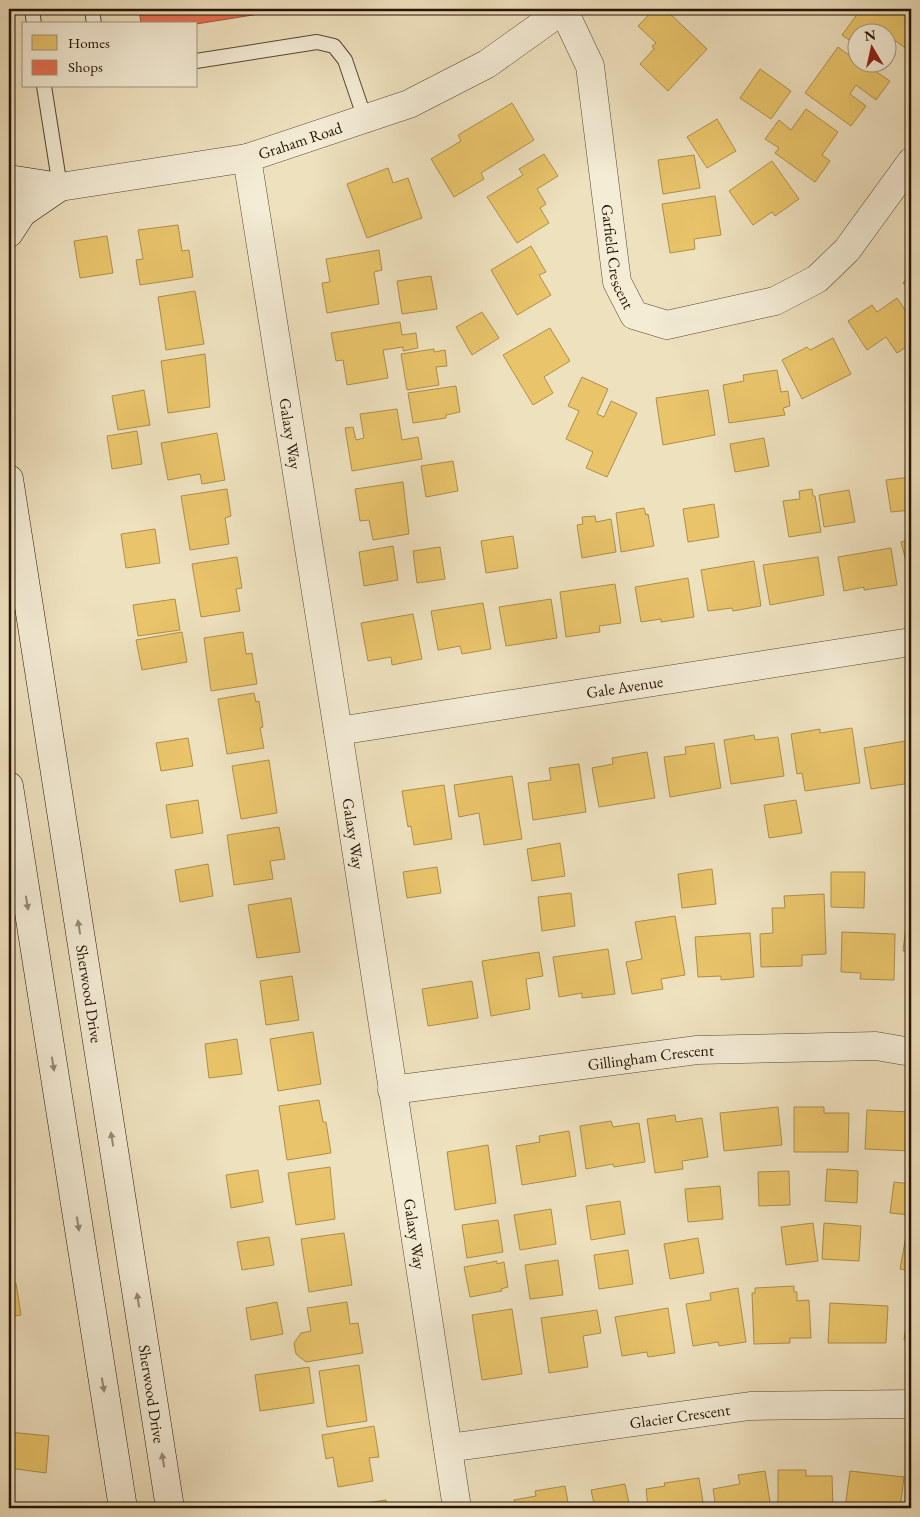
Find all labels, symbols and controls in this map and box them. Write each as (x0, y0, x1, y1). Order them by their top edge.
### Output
legend (22, 22, 198, 88)
north arrow (848, 22, 898, 72)
text: N (863, 25, 878, 45)
text: Homes (68, 33, 110, 52)
text: Shops (68, 57, 103, 76)
street label: Graham Road (255, 117, 346, 165)
street label: Garfield Crescent (596, 203, 639, 313)
street label: Galaxy Way (274, 397, 306, 472)
street label: Gale Avenue (585, 671, 664, 703)
street label: Galaxy Way (337, 797, 369, 872)
one-way arrow (24, 895, 32, 911)
one-way arrow (75, 918, 83, 934)
street label: Sherwood Drive (71, 943, 107, 1044)
street label: Gillingham Crescent (587, 1040, 714, 1075)
one-way arrow (49, 1056, 57, 1072)
one-way arrow (108, 1131, 116, 1147)
street label: Galaxy Way (399, 1197, 430, 1272)
one-way arrow (74, 1216, 82, 1232)
one-way arrow (133, 1291, 141, 1307)
street label: Sherwood Drive (134, 1343, 170, 1445)
one-way arrow (100, 1377, 108, 1393)
street label: Glacier Crescent (628, 1399, 731, 1434)
one-way arrow (159, 1452, 167, 1468)

